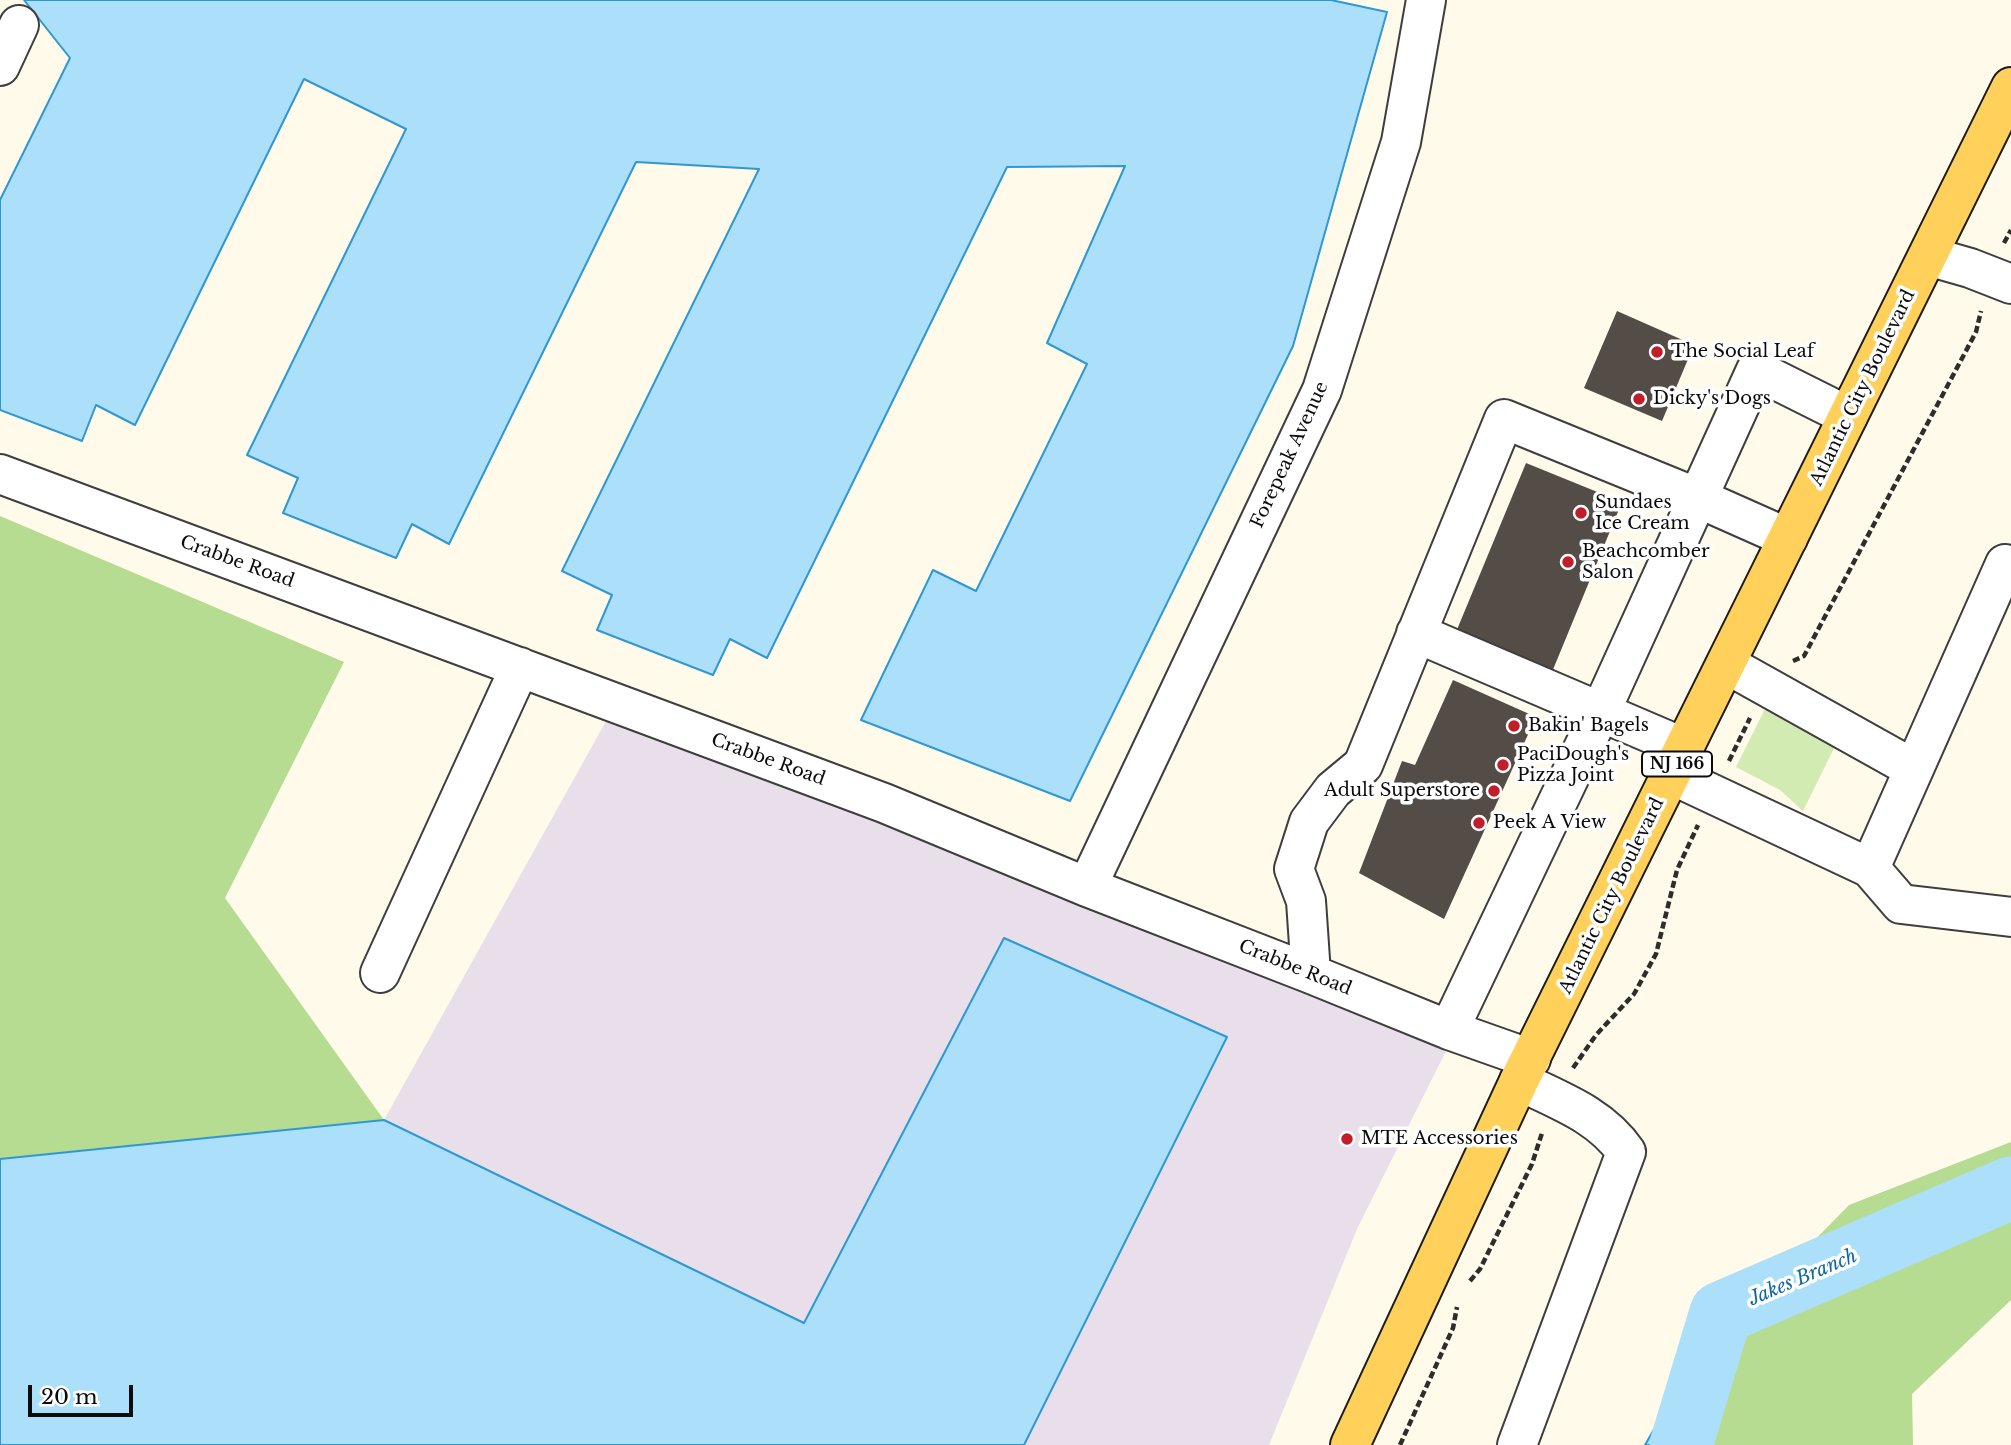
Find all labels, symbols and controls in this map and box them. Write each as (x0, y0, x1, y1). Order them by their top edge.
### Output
street label: Atlantic City Boulevard (1806, 286, 1920, 490)
place label: The Social Leaf (1671, 341, 1814, 363)
marker: The Social Leaf (1649, 344, 1665, 360)
street label: Forepeak Avenue (1247, 378, 1333, 532)
place label: Dicky's Dogs (1653, 388, 1771, 410)
marker: Dicky's Dogs (1631, 391, 1647, 407)
place label: Sundaes Ice Cream (1595, 492, 1690, 534)
marker: Sundaes Ice Cream (1573, 505, 1589, 521)
street label: Crabbe Road (177, 531, 297, 593)
place label: Beachcomber Salon (1582, 541, 1710, 584)
marker: Beachcomber Salon (1560, 554, 1576, 570)
place label: Bakin' Bagels (1528, 715, 1649, 737)
marker: Bakin' Bagels (1506, 718, 1522, 734)
street label: Crabbe Road (708, 729, 828, 791)
place label: PaciDough's Pizza Joint (1517, 744, 1629, 786)
road number: NJ 166 (1642, 751, 1712, 776)
marker: PaciDough's Pizza Joint (1495, 757, 1511, 773)
place label: Adult Superstore (1324, 780, 1480, 802)
marker: Adult Superstore (1486, 783, 1502, 799)
street label: Atlantic City Boulevard (1555, 794, 1669, 998)
place label: Peek A View (1493, 812, 1606, 834)
marker: Peek A View (1471, 815, 1487, 831)
street label: Crabbe Road (1235, 936, 1355, 1000)
place label: MTE Accessories (1361, 1128, 1518, 1150)
marker: MTE Accessories (1339, 1131, 1355, 1147)
water label: Jakes Branch (1746, 1245, 1860, 1311)
scale bar (32, 1372, 136, 1416)
text: 20 m (41, 1384, 98, 1410)

